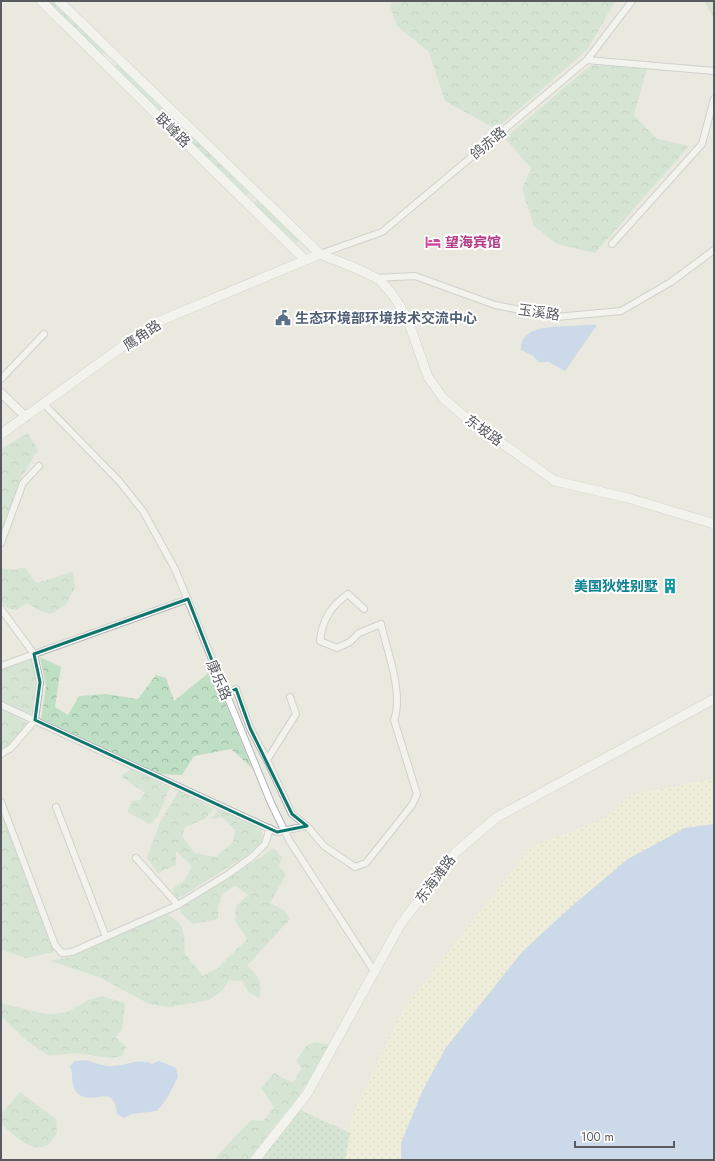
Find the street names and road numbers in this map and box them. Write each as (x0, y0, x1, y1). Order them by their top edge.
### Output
street label: 联峰路 (151, 108, 195, 152)
street label: 鸽赤路 (465, 122, 511, 164)
street label: 玉溪路 (517, 299, 561, 325)
street label: 鹰角路 (119, 315, 165, 355)
street label: 东坡路 (461, 410, 507, 450)
street label: 康乐路 (202, 657, 236, 703)
street label: 东海滩路 (410, 851, 460, 907)

